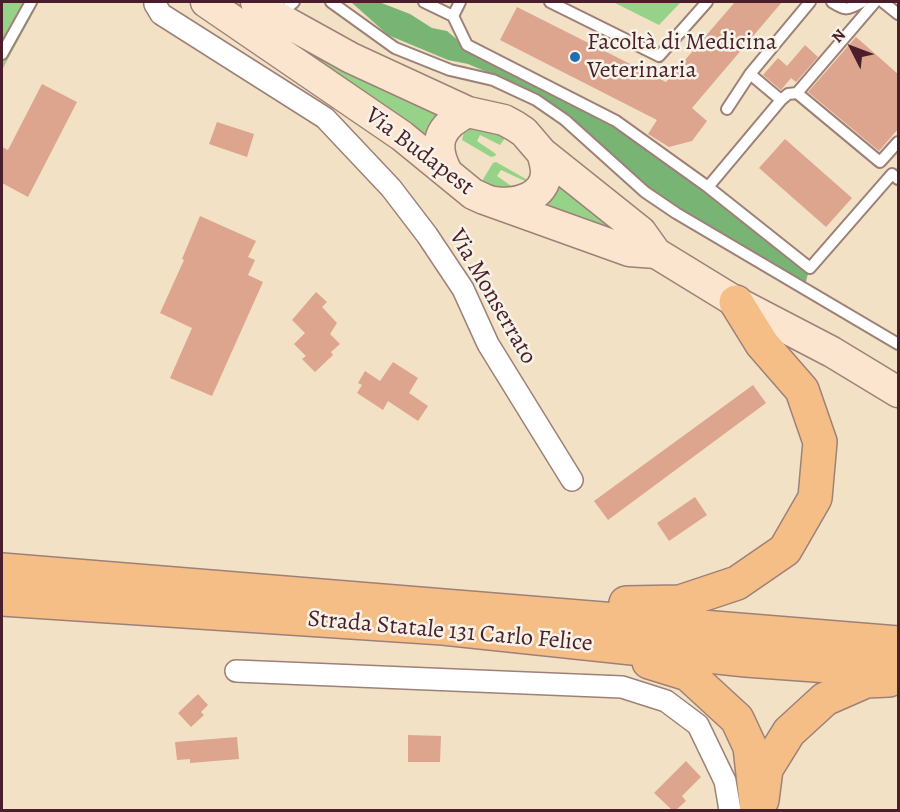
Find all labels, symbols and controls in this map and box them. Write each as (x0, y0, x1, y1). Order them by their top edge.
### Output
north arrow (822, 18, 882, 78)
text: N (827, 24, 851, 48)
place label: Facoltà di Medicina Veterinaria (587, 29, 777, 85)
marker: Facoltà di Medicina Veterinaria (568, 50, 582, 64)
street label: Via Budapest (359, 102, 479, 202)
street label: Via Monserrato (442, 224, 542, 370)
street label: Strada Statale 131 Carlo Felice (306, 605, 594, 659)

